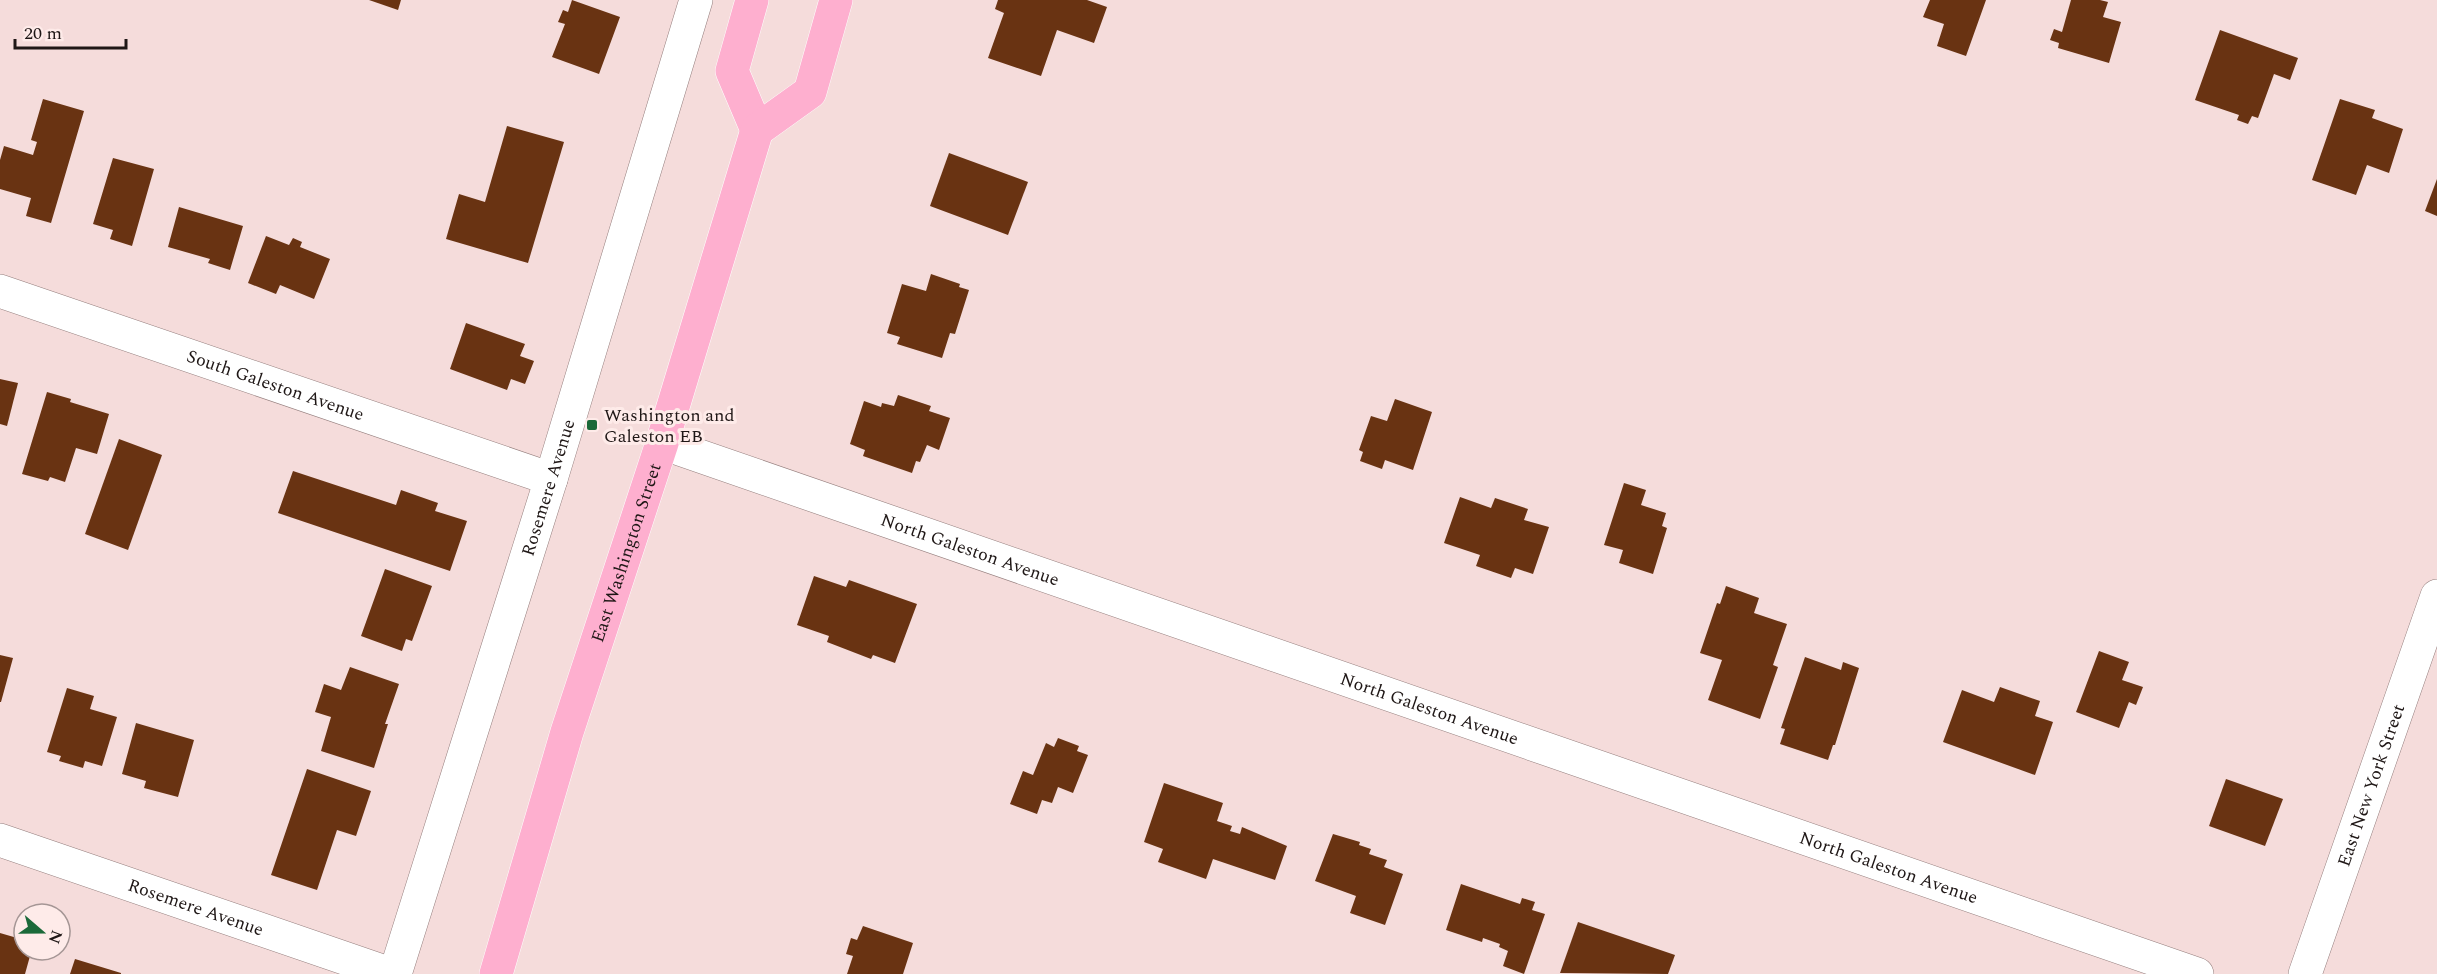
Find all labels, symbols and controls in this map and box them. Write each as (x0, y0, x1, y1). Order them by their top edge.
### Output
scale bar (15, 12, 126, 50)
text: 20 m (24, 20, 62, 47)
street label: South Galeston Avenue (183, 343, 368, 428)
place label: Washington and Galeston EB (604, 402, 735, 450)
street label: Rosemere Avenue (515, 416, 582, 560)
marker: Washington and Galeston EB (585, 418, 599, 432)
street label: East Washington Street (584, 459, 669, 646)
street label: North Galeston Avenue (877, 507, 1063, 593)
street label: North Galeston Avenue (1336, 666, 1522, 752)
street label: East New York Street (2331, 700, 2412, 870)
street label: North Galeston Avenue (1796, 824, 1981, 911)
street label: Rosemere Avenue (124, 872, 267, 943)
north arrow (12, 902, 72, 962)
text: N (42, 927, 69, 947)

